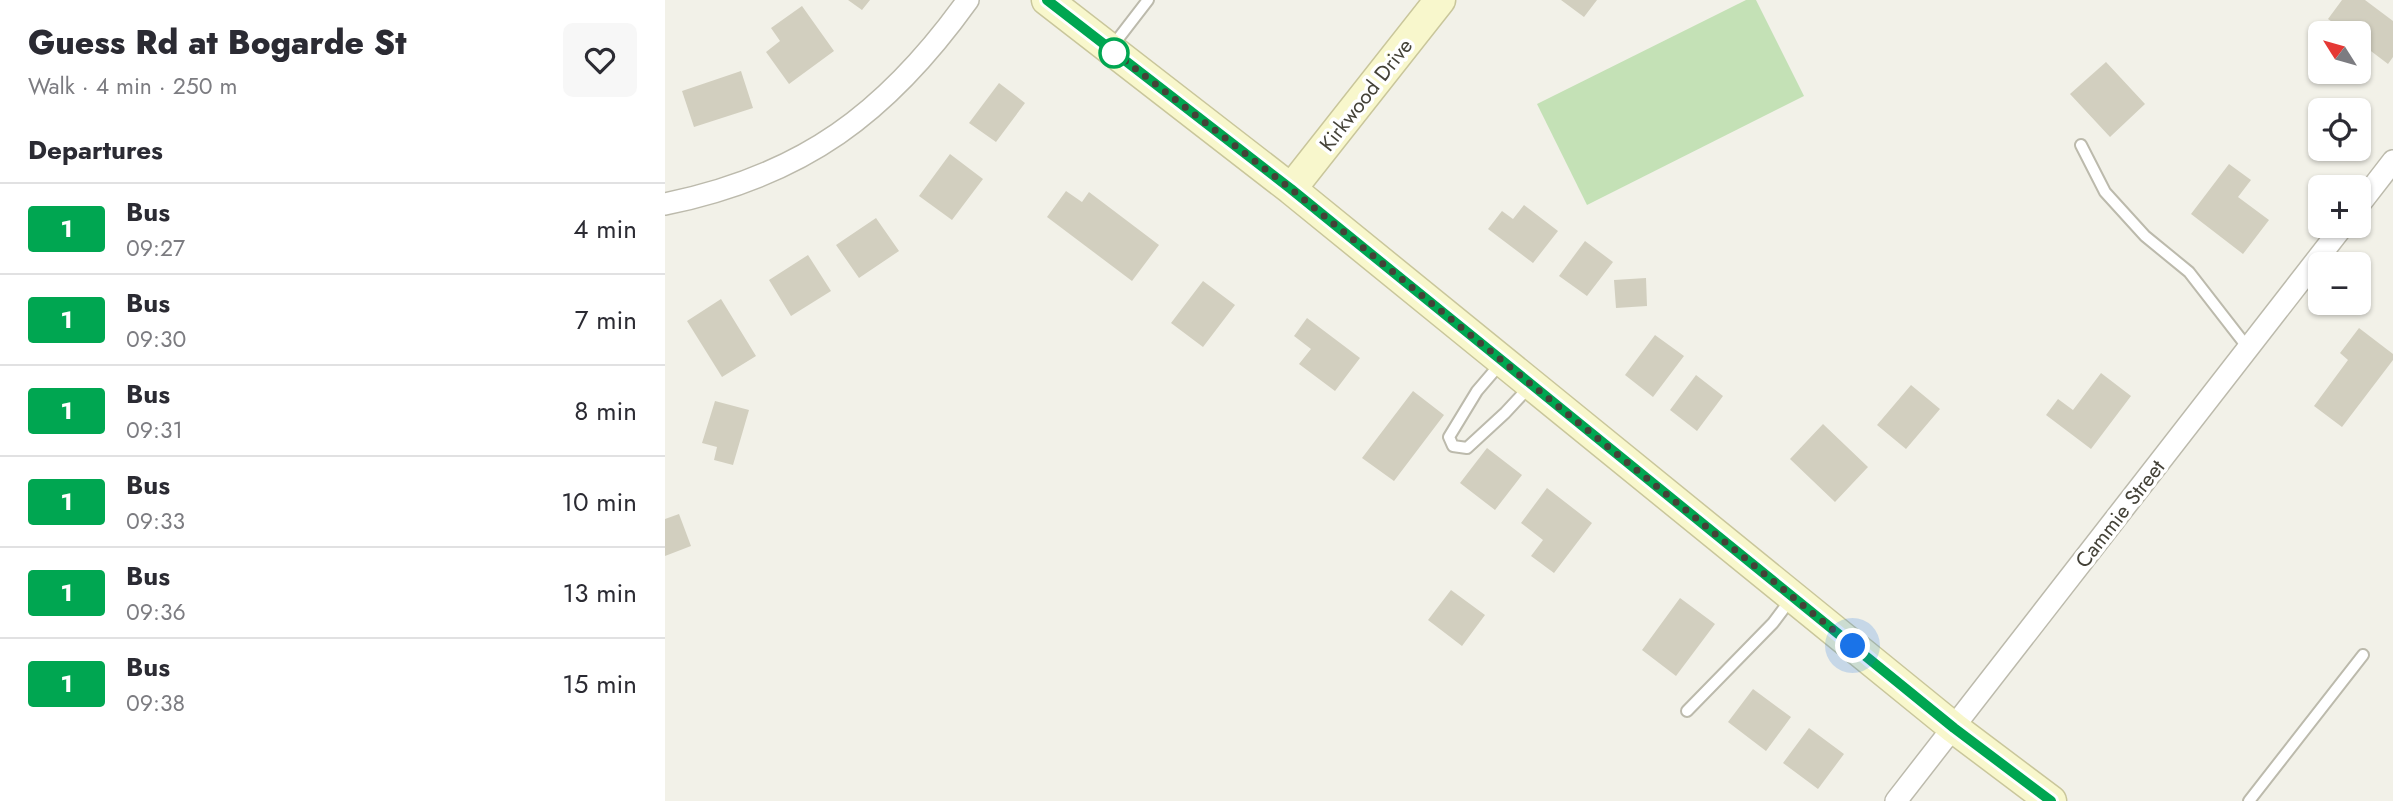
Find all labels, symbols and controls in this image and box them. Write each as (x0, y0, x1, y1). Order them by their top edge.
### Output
text: Guess Rd at Bogarde St (28, 19, 407, 66)
north arrow (2308, 21, 2371, 84)
map controls (2308, 21, 2371, 315)
button: heart (563, 23, 637, 97)
street label: Kirkwood Drive (1312, 32, 1420, 158)
unlabelled marker (1099, 38, 1129, 68)
text: Walk · 4 min · 250 m (28, 69, 237, 103)
button: locate (2308, 98, 2371, 161)
text: Departures (28, 131, 163, 169)
button: + (2308, 175, 2371, 238)
text: Bus (126, 193, 170, 231)
text: 4 min (573, 210, 637, 248)
text: 1 (60, 211, 73, 246)
text: 09:27 (126, 231, 185, 265)
button: − (2308, 252, 2371, 315)
text: Bus (126, 284, 170, 322)
text: 7 min (575, 301, 637, 339)
text: 1 (60, 302, 73, 337)
text: 09:30 (126, 322, 186, 356)
text: Bus (126, 375, 170, 413)
text: 8 min (574, 392, 637, 430)
text: 1 (60, 393, 73, 428)
text: 09:31 (126, 413, 183, 447)
street label: Cammie Street (2068, 454, 2172, 574)
text: Bus (126, 466, 170, 504)
text: 10 min (561, 483, 637, 521)
text: 1 (60, 484, 73, 519)
text: 09:33 (126, 504, 185, 538)
text: Bus (126, 557, 170, 595)
text: 13 min (563, 574, 637, 612)
text: 1 (60, 575, 73, 610)
text: 09:36 (126, 595, 186, 629)
your location (1835, 628, 1870, 663)
text: Bus (126, 648, 170, 686)
text: 15 min (562, 665, 637, 703)
text: 1 (60, 666, 73, 701)
text: 09:38 (126, 686, 185, 720)

